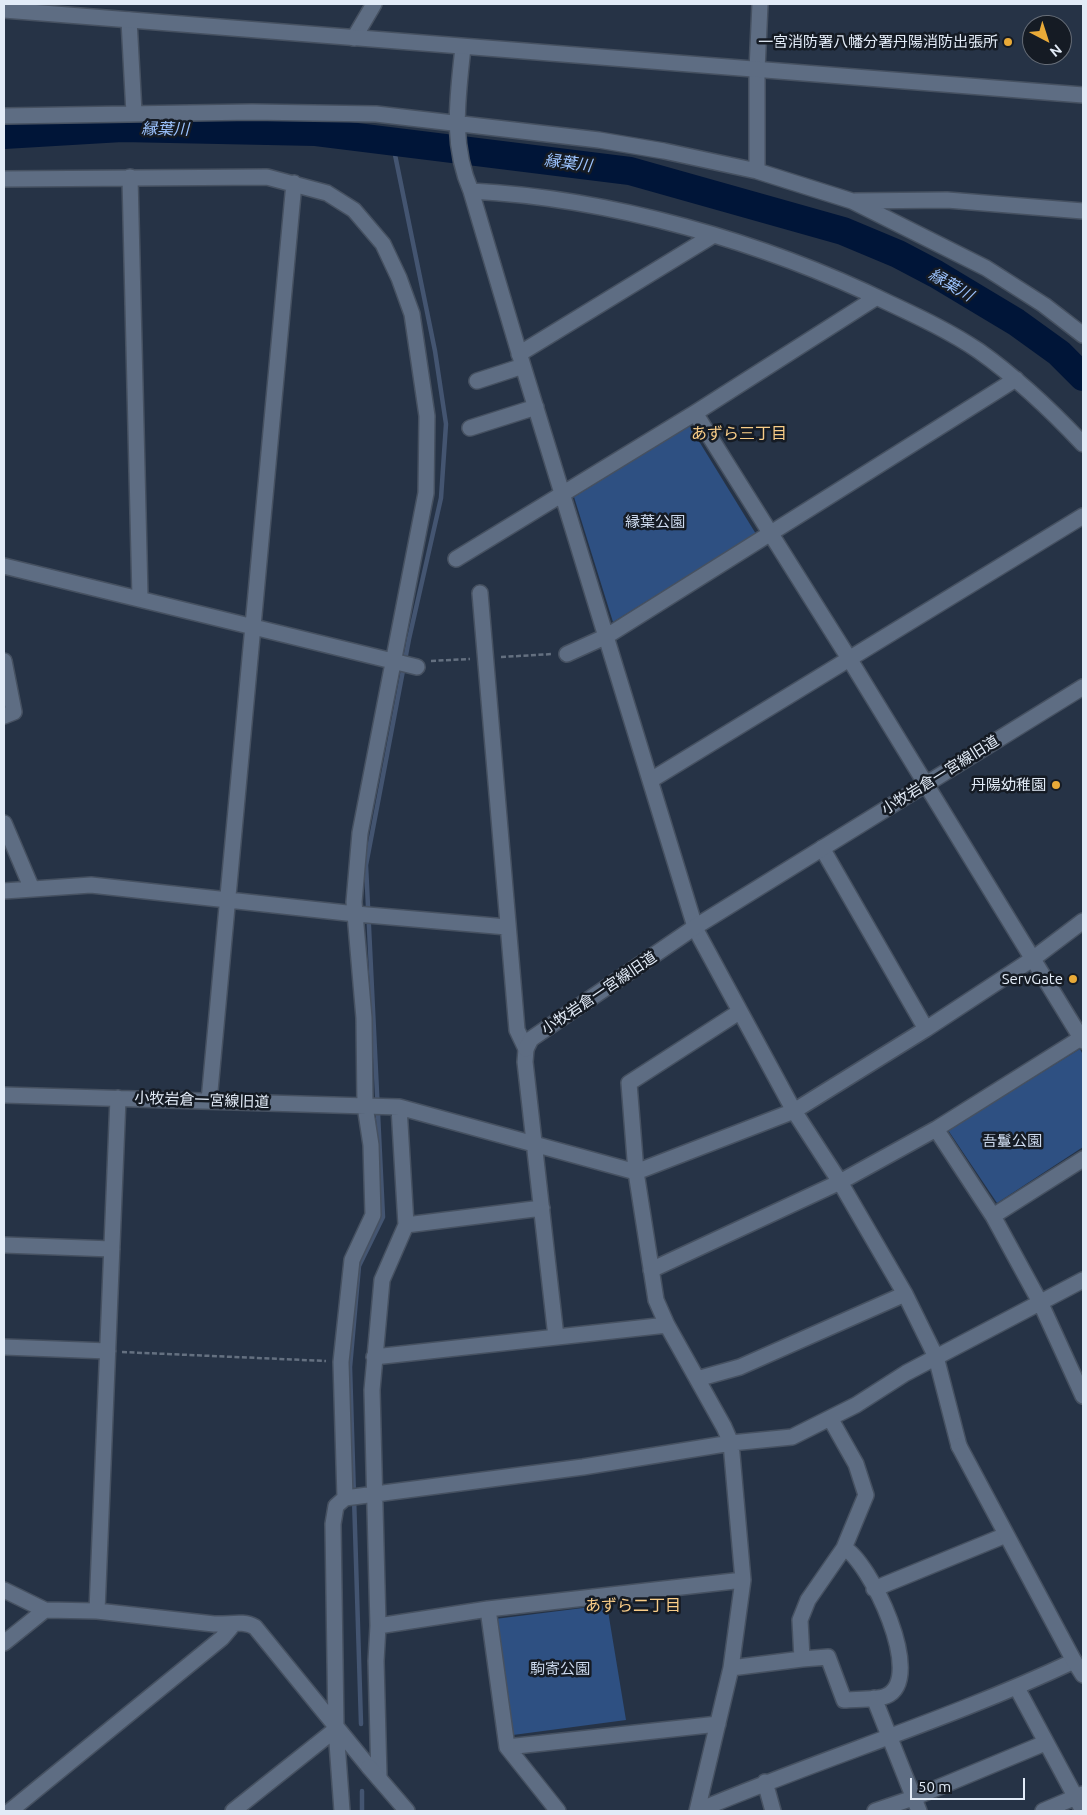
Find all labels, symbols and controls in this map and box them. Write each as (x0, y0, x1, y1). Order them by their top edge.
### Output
north arrow (1022, 15, 1072, 65)
place label: 一宮消防署八幡分署丹陽消防出張所 (758, 33, 998, 51)
marker: 一宮消防署八幡分署丹陽消防出張所 (1002, 36, 1014, 48)
text: N (1047, 41, 1065, 60)
water label: 縁葉川 (141, 119, 189, 139)
water label: 縁葉川 (543, 151, 593, 175)
water label: 縁葉川 (925, 265, 977, 305)
district label: あずら三丁目 (691, 424, 787, 444)
park label: 縁葉公園 (625, 513, 685, 531)
street label: 小牧岩倉一宮線旧道 (878, 732, 1002, 818)
place label: 丹陽幼稚園 (971, 776, 1046, 794)
marker: 丹陽幼稚園 (1050, 779, 1062, 791)
street label: 小牧岩倉一宮線旧道 (538, 948, 660, 1038)
place label: ServGate (1002, 970, 1063, 988)
marker: ServGate (1067, 973, 1079, 985)
street label: 小牧岩倉一宮線旧道 (134, 1089, 270, 1111)
park label: 吾鬘公園 (982, 1132, 1042, 1150)
district label: あずら二丁目 (585, 1596, 681, 1616)
park label: 駒寄公園 (530, 1660, 590, 1678)
scale bar (912, 1768, 1027, 1800)
text: 50 m (918, 1778, 951, 1795)

